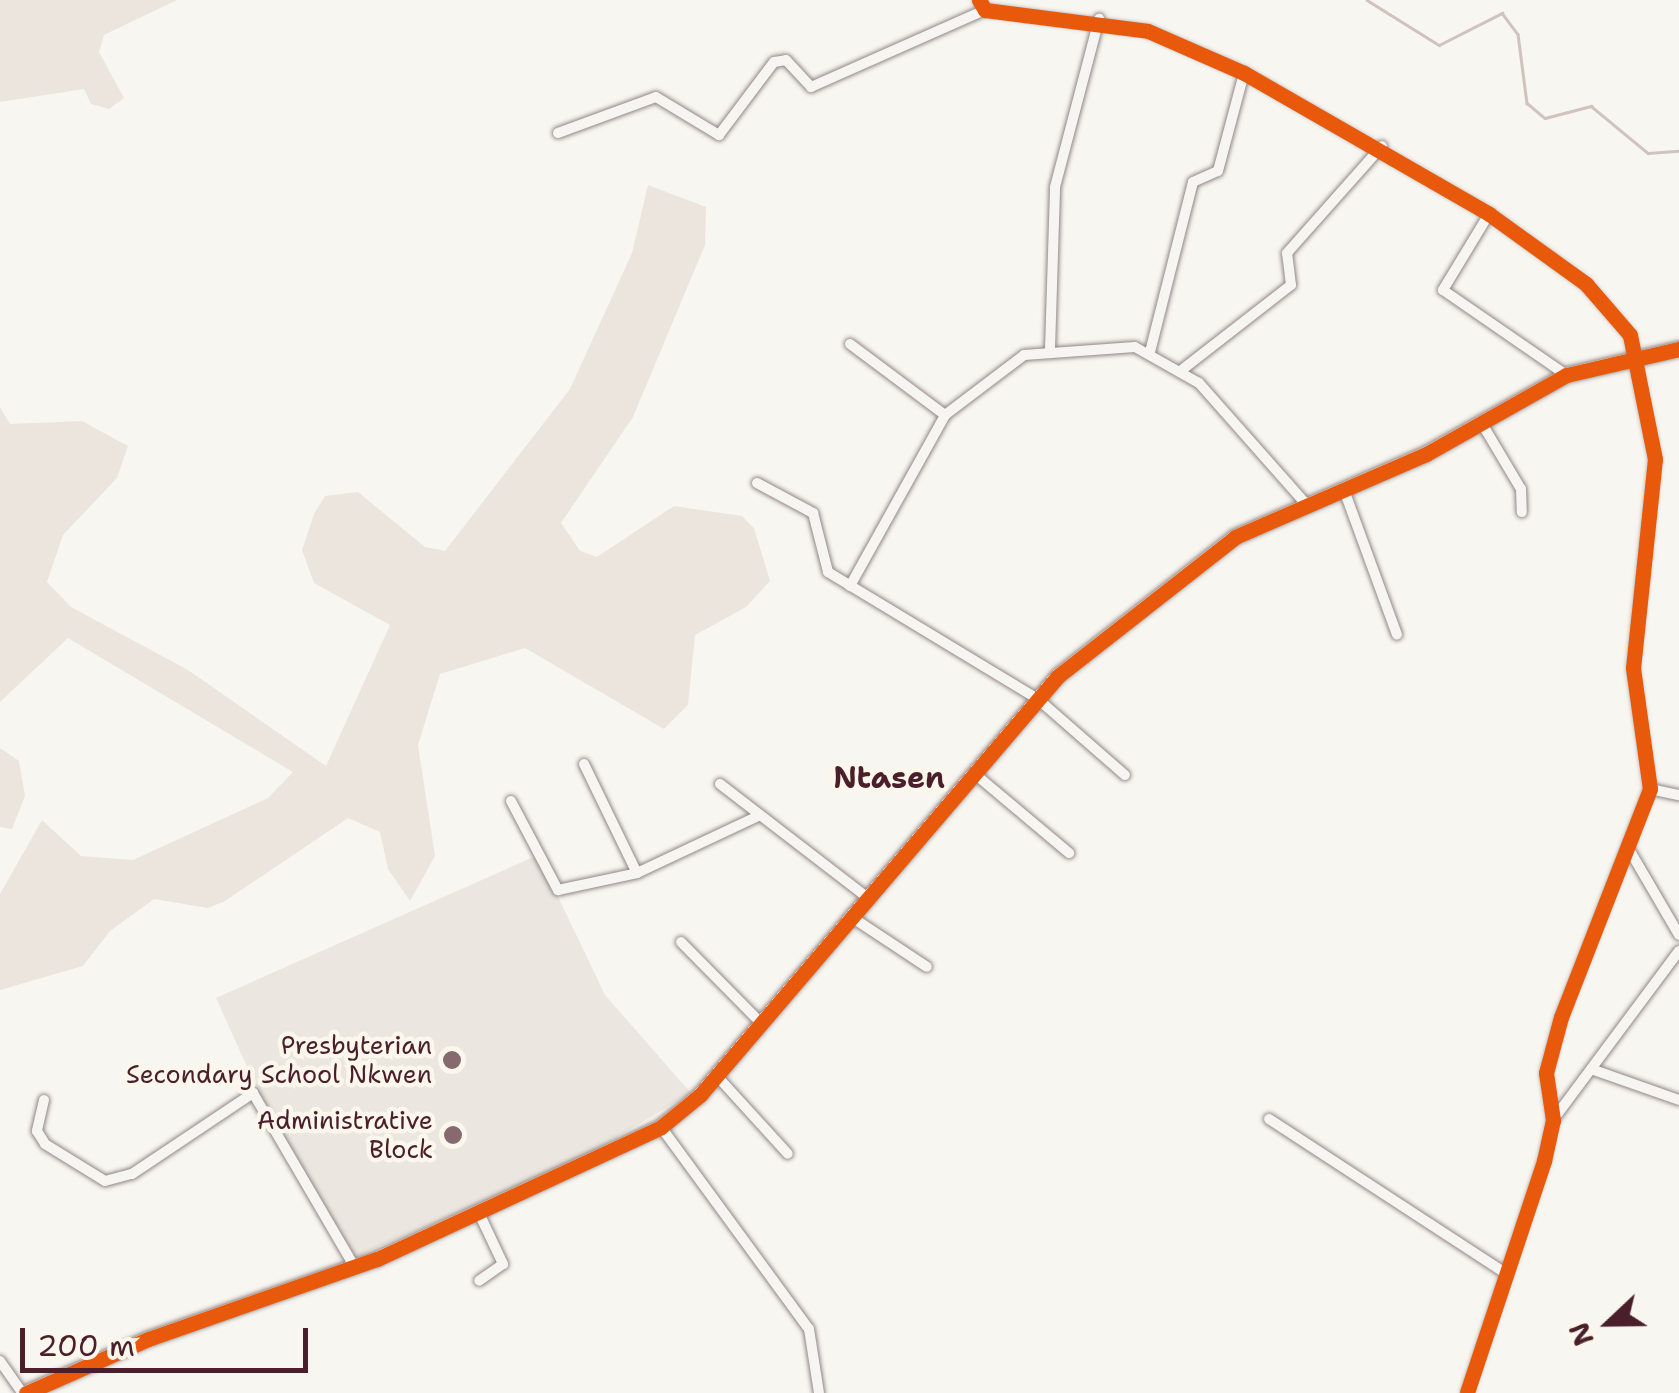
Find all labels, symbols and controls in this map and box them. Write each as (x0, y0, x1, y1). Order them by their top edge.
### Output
district label: Ntasen (833, 760, 945, 796)
place label: Presbyterian Secondary School Nkwen (126, 1031, 432, 1090)
marker: Presbyterian Secondary School Nkwen (441, 1049, 463, 1071)
place label: Administrative Block (257, 1106, 433, 1165)
marker: Administrative Block (442, 1124, 464, 1146)
north arrow (1559, 1273, 1659, 1373)
scale bar (25, 1308, 312, 1370)
text: N (1559, 1317, 1603, 1352)
text: 200 m (37, 1325, 135, 1366)

